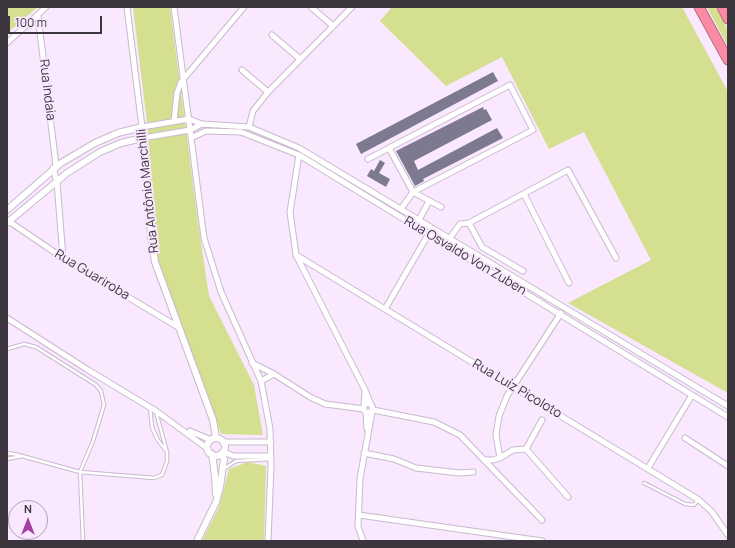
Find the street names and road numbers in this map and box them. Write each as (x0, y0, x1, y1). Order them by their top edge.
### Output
street label: Rua Indaia (36, 58, 58, 122)
street label: Rua Antônio Marchilli (134, 128, 162, 254)
street label: Rua Osvaldo Von Zuben (401, 213, 529, 299)
street label: Rua Guariroba (52, 246, 132, 304)
street label: Rua Luíz Picoloto (469, 356, 565, 422)

